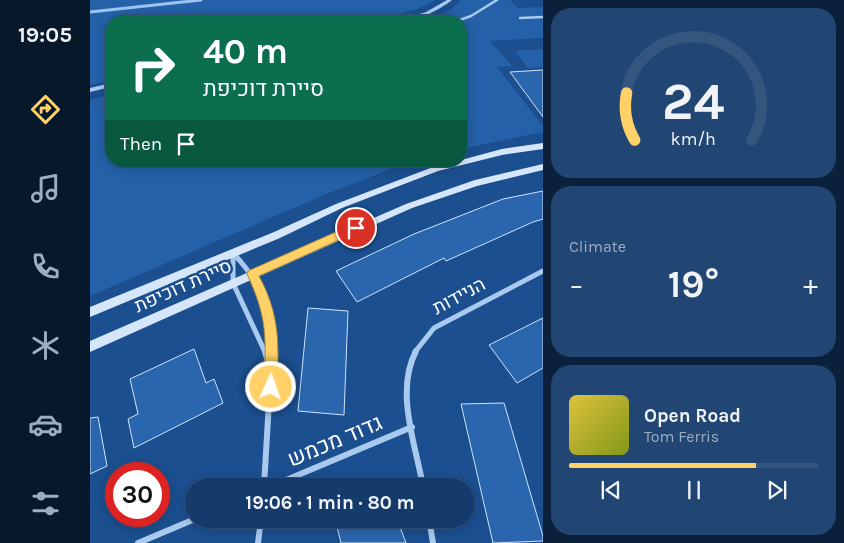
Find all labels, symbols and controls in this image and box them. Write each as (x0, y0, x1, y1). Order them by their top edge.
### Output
text: 19:05 (18, 22, 72, 48)
text: 40 m (203, 31, 288, 72)
icon: right (120, 35, 185, 100)
text: 24 (662, 71, 725, 132)
text: סיירת דוכיפת (203, 76, 324, 102)
icon: directions (28, 92, 63, 127)
text: km/h (671, 129, 716, 150)
icon: arrive (172, 130, 200, 158)
text: Then (120, 133, 162, 155)
icon: music (28, 171, 63, 206)
pin (335, 207, 377, 249)
icon: arrive (342, 214, 370, 242)
text: Climate (569, 237, 626, 256)
icon: phone (28, 249, 63, 284)
street label: סיירת דוכיפת (131, 255, 235, 317)
text: 19° (668, 262, 719, 307)
text: − (569, 268, 584, 301)
text: + (803, 268, 818, 301)
street label: הניידות (429, 273, 489, 319)
icon: climate (28, 328, 63, 363)
position arrow (244, 360, 296, 412)
text: Open Road (644, 405, 741, 427)
icon: car (28, 407, 63, 442)
street label: גדוד מכמש (284, 409, 386, 473)
text: Tom Ferris (644, 427, 719, 446)
speed limit sign: 30 (105, 462, 170, 527)
icon: previous (597, 476, 625, 504)
icon: pause (680, 476, 708, 504)
icon: next (763, 476, 791, 504)
icon: filters (28, 486, 63, 521)
text: 19:06 · 1 min · 80 m (245, 492, 415, 514)

